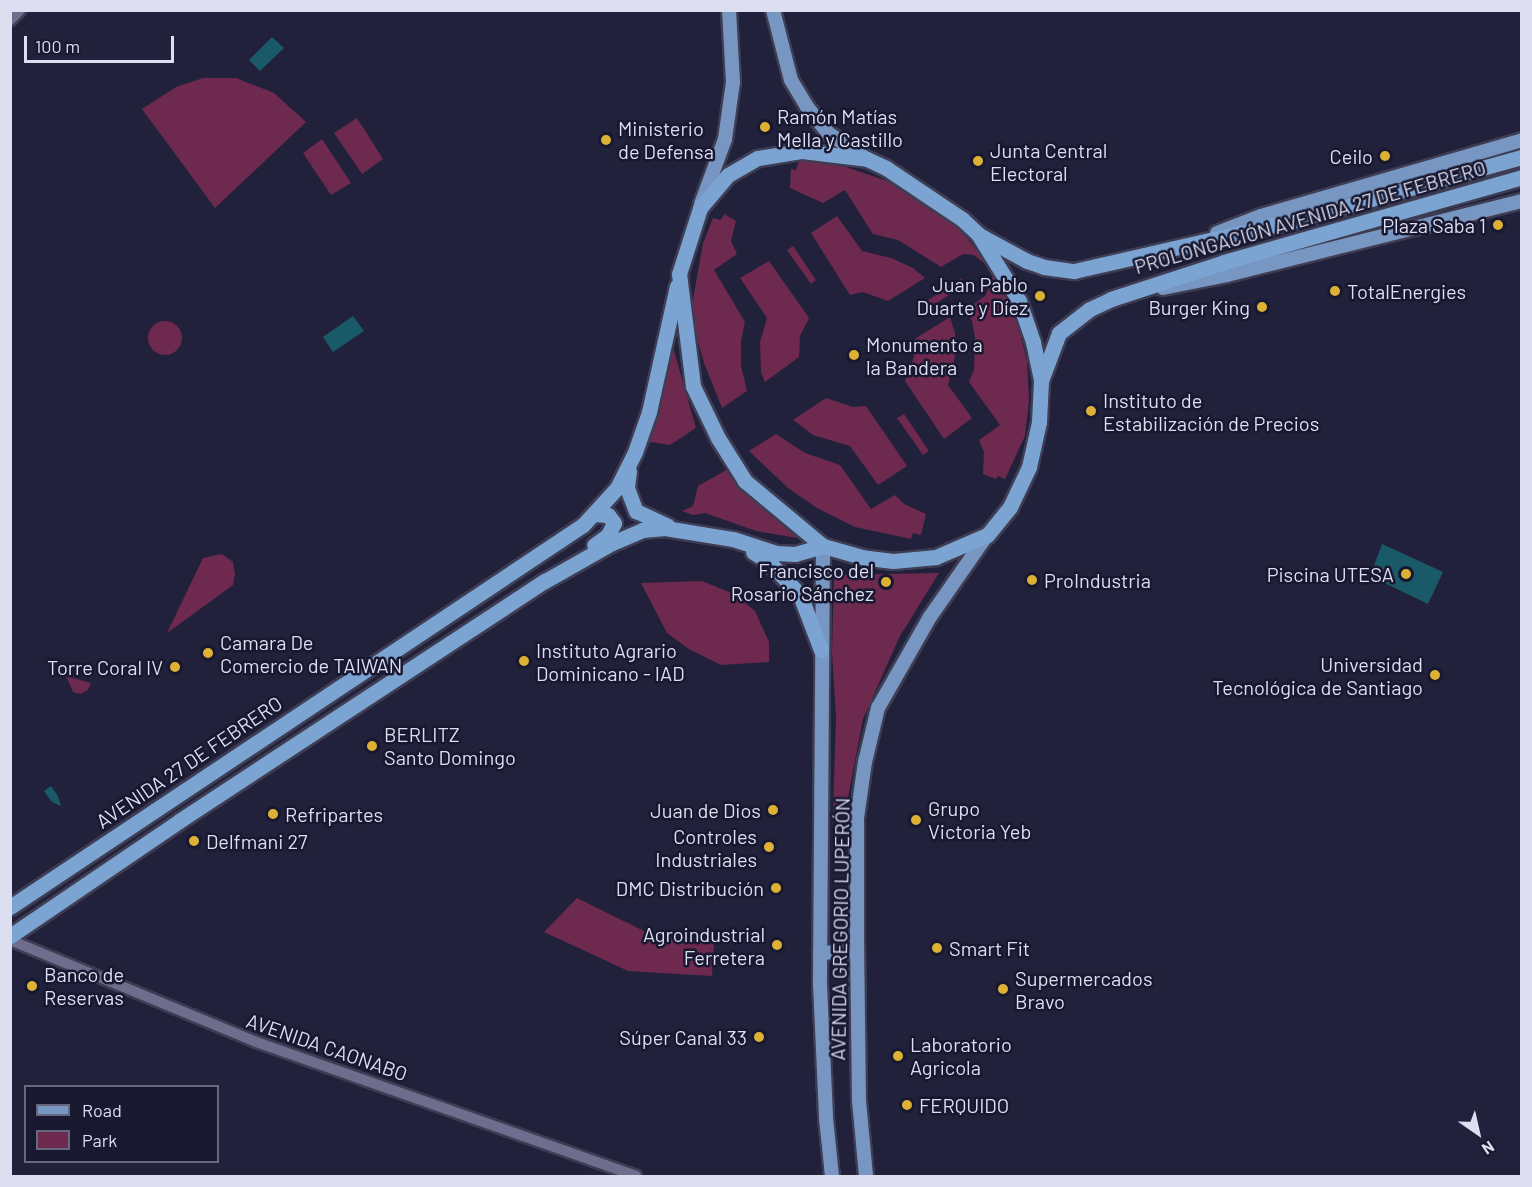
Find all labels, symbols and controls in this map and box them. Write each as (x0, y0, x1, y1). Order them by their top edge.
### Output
scale bar (27, 24, 177, 62)
text: 100 m (35, 35, 80, 57)
place label: Ramón Matías Mella y Castillo (777, 104, 903, 151)
place label: Ministerio de Defensa (618, 116, 714, 163)
marker: Ramón Matías Mella y Castillo (758, 120, 772, 134)
marker: Ministerio de Defensa (599, 133, 613, 147)
place label: Junta Central Electoral (990, 138, 1107, 185)
place label: Ceilo (1330, 144, 1373, 168)
marker: Ceilo (1378, 149, 1392, 163)
marker: Junta Central Electoral (971, 154, 985, 168)
street label: PROLONGACIÓN AVENIDA 27 DE FEBRERO (1132, 155, 1488, 279)
place label: Plaza Saba 1 (1382, 213, 1486, 237)
marker: Plaza Saba 1 (1491, 218, 1505, 232)
place label: Juan Pablo Duarte y Díez (916, 272, 1028, 319)
place label: TotalEnergies (1347, 279, 1466, 303)
marker: TotalEnergies (1328, 284, 1342, 298)
marker: Juan Pablo Duarte y Díez (1033, 289, 1047, 303)
place label: Burger King (1149, 295, 1250, 319)
marker: Burger King (1255, 300, 1269, 314)
place label: Monumento a la Bandera (866, 332, 983, 379)
marker: Monumento a la Bandera (847, 348, 861, 362)
place label: Instituto de Estabilización de Precios (1103, 388, 1319, 435)
marker: Instituto de Estabilización de Precios (1084, 404, 1098, 418)
place label: Francisco del Rosario Sánchez (731, 558, 874, 605)
place label: Piscina UTESA (1267, 562, 1394, 586)
marker: Piscina UTESA (1399, 567, 1413, 581)
place label: ProIndustria (1044, 568, 1151, 592)
marker: ProIndustria (1025, 573, 1039, 587)
marker: Francisco del Rosario Sánchez (879, 575, 893, 589)
place label: Camara De Comercio de TAIWAN (220, 630, 402, 677)
place label: Instituto Agrario Dominicano - IAD (536, 638, 684, 685)
marker: Camara De Comercio de TAIWAN (201, 646, 215, 660)
place label: Universidad Tecnológica de Santiago (1212, 652, 1423, 699)
marker: Instituto Agrario Dominicano - IAD (517, 654, 531, 668)
place label: Torre Coral IV (47, 655, 163, 679)
marker: Torre Coral IV (168, 660, 182, 674)
marker: Universidad Tecnológica de Santiago (1428, 668, 1442, 682)
street label: AVENIDA 27 DE FEBRERO (91, 691, 287, 833)
place label: BERLITZ Santo Domingo (384, 722, 516, 769)
marker: BERLITZ Santo Domingo (365, 739, 379, 753)
place label: Grupo Victoria Yeb (928, 796, 1031, 843)
street label: AVENIDA GREGORIO LUPERÓN (826, 797, 854, 1061)
place label: Juan de Dios (650, 798, 761, 822)
place label: Refripartes (285, 802, 383, 826)
marker: Juan de Dios (766, 803, 780, 817)
marker: Refripartes (266, 807, 280, 821)
marker: Grupo Victoria Yeb (909, 813, 923, 827)
place label: Controles Industriales (655, 824, 757, 871)
place label: Delfmani 27 (206, 829, 308, 853)
marker: Delfmani 27 (187, 834, 201, 848)
marker: Controles Industriales (762, 840, 776, 854)
place label: DMC Distribución (616, 876, 764, 900)
marker: DMC Distribución (769, 881, 783, 895)
place label: Agroindustrial Ferretera (643, 922, 765, 969)
place label: Smart Fit (949, 936, 1030, 960)
marker: Agroindustrial Ferretera (770, 938, 784, 952)
marker: Smart Fit (930, 941, 944, 955)
place label: Banco de Reservas (44, 963, 124, 1010)
place label: Supermercados Bravo (1015, 966, 1153, 1013)
marker: Banco de Reservas (25, 979, 39, 993)
marker: Supermercados Bravo (996, 982, 1010, 996)
street label: AVENIDA CAONABO (243, 1008, 411, 1086)
place label: Súper Canal 33 (619, 1025, 747, 1049)
marker: Súper Canal 33 (752, 1030, 766, 1044)
place label: Laboratorio Agricola (910, 1032, 1012, 1079)
marker: Laboratorio Agricola (891, 1049, 905, 1063)
legend (24, 1085, 219, 1163)
place label: FERQUIDO (919, 1093, 1009, 1117)
marker: FERQUIDO (900, 1098, 914, 1112)
text: Road (82, 1099, 122, 1121)
north arrow (1448, 1103, 1508, 1163)
text: Park (82, 1129, 117, 1151)
text: N (1479, 1137, 1498, 1159)

